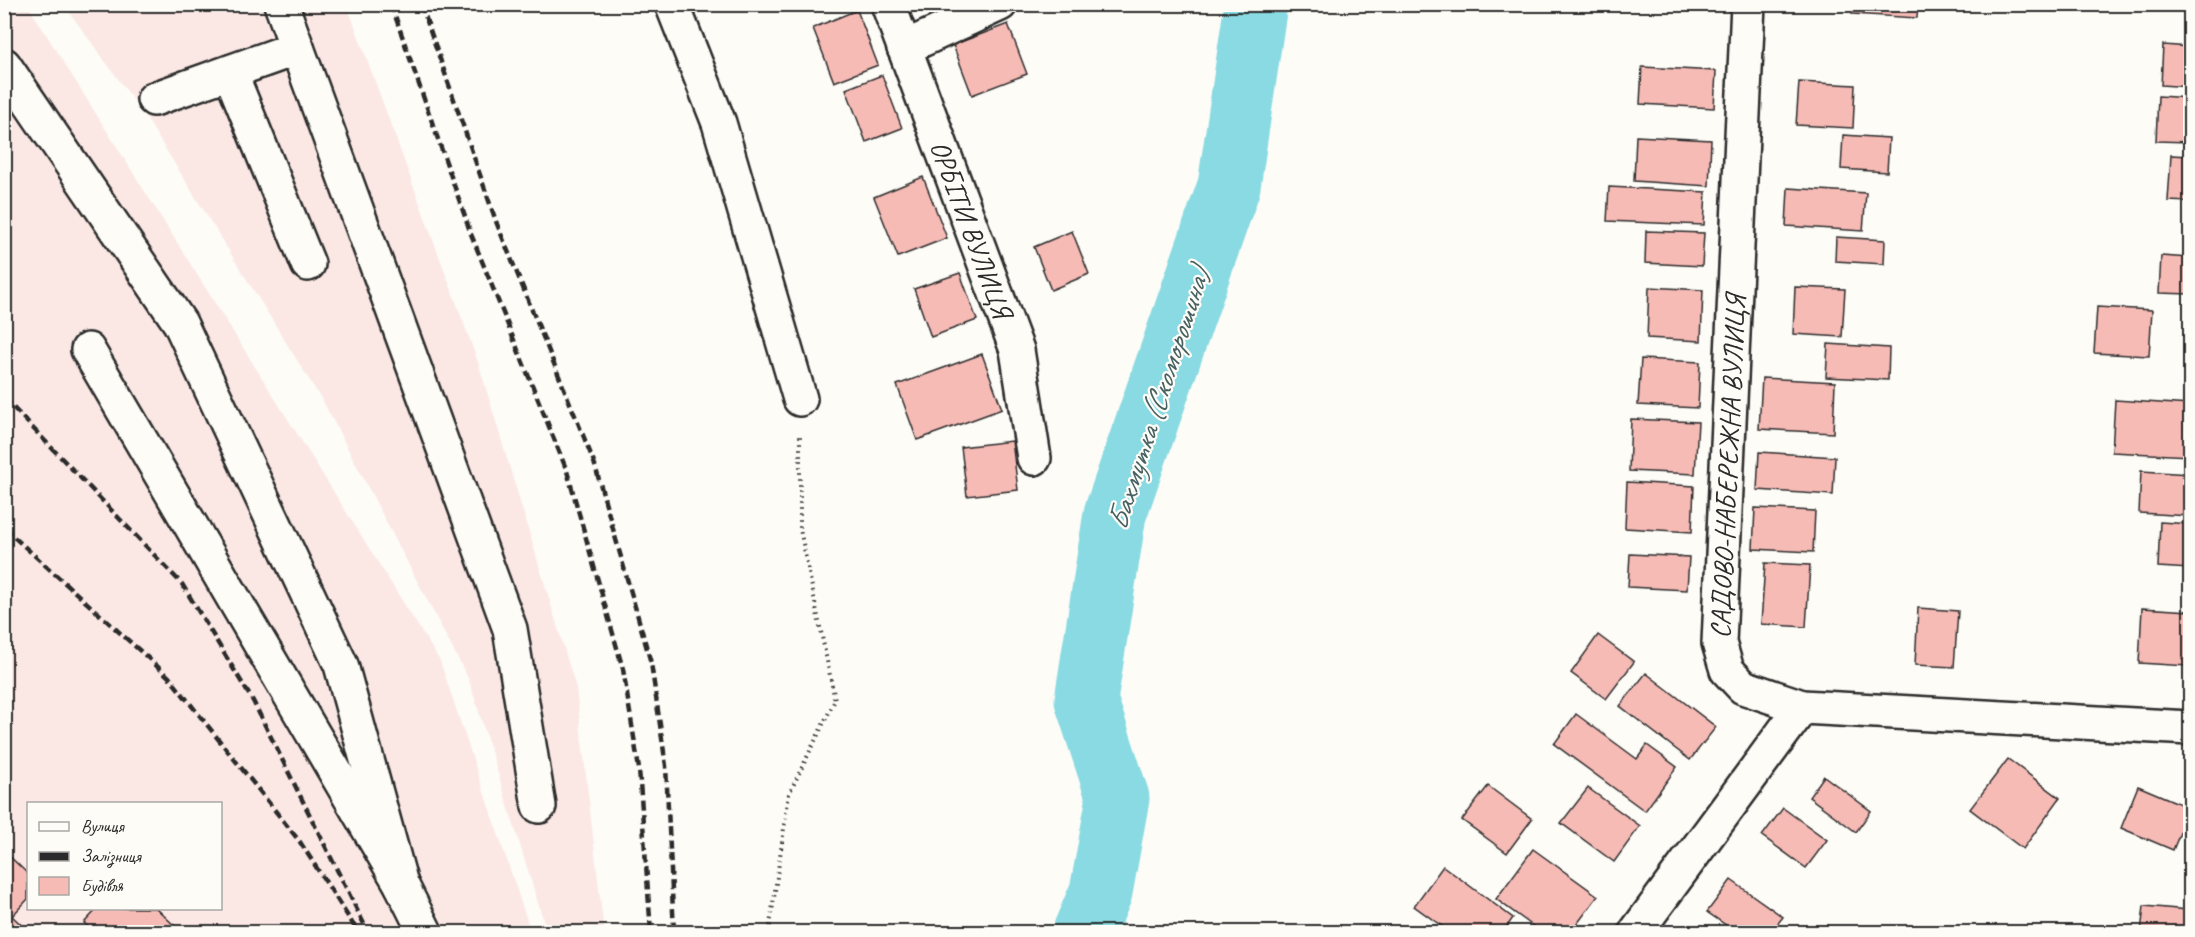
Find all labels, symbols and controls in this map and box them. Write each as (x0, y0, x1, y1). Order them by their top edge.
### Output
street label: ОРБІТИ ВУЛИЦЯ (922, 136, 1022, 327)
water label: Бахмутка (Скоморошина) (1098, 258, 1220, 534)
street label: САДОВО-НАБЕРЕЖНА ВУЛИЦЯ (1702, 290, 1753, 639)
legend (27, 802, 222, 910)
text: Вулиця (81, 815, 125, 837)
text: Залізниця (81, 845, 142, 868)
text: Будівля (81, 875, 124, 897)

